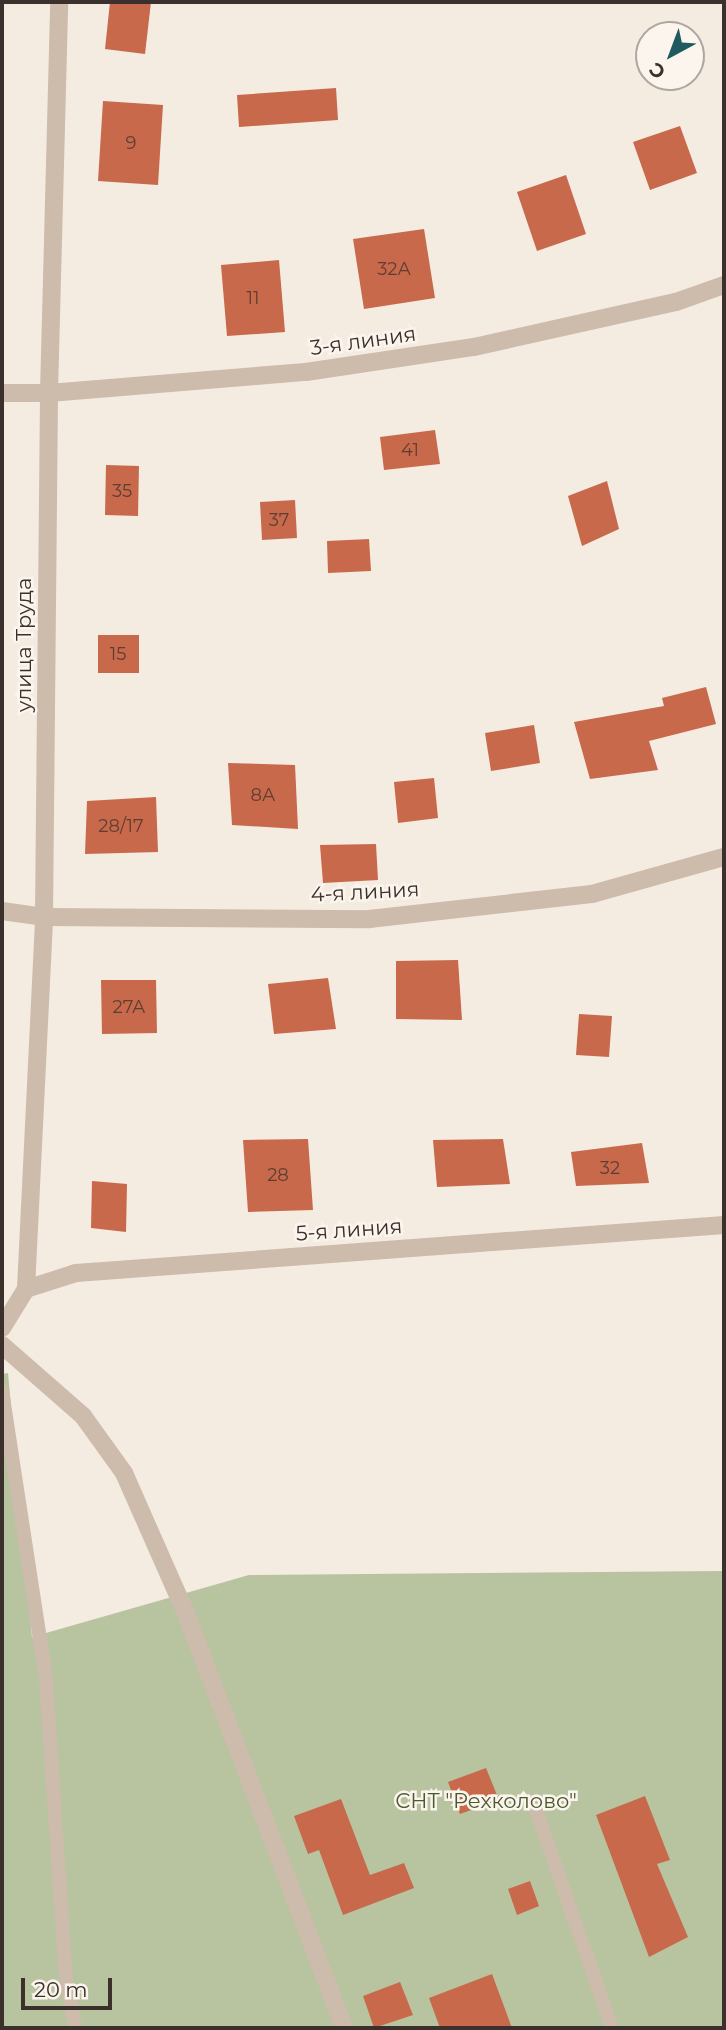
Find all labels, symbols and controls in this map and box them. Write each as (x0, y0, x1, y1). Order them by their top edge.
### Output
north arrow (635, 21, 705, 91)
text: С (644, 58, 670, 84)
house number: 9 (126, 132, 136, 154)
house number: 32А (377, 258, 411, 280)
house number: 11 (247, 287, 259, 309)
street label: 3-я линия (308, 321, 418, 361)
house number: 41 (401, 439, 419, 461)
house number: 35 (112, 480, 132, 502)
house number: 37 (269, 509, 289, 531)
street label: улица Труда (11, 578, 37, 712)
house number: 15 (110, 643, 126, 665)
house number: 8А (251, 784, 275, 806)
house number: 28/17 (98, 815, 144, 837)
street label: 4-я линия (310, 877, 420, 907)
house number: 27А (113, 996, 145, 1018)
house number: 32 (600, 1157, 620, 1179)
house number: 28 (267, 1164, 289, 1186)
street label: 5-я линия (295, 1214, 403, 1246)
park label: СНТ "Рехколово" (395, 1788, 577, 1814)
scale bar (24, 1964, 116, 2008)
text: 20 m (34, 1977, 88, 2002)

